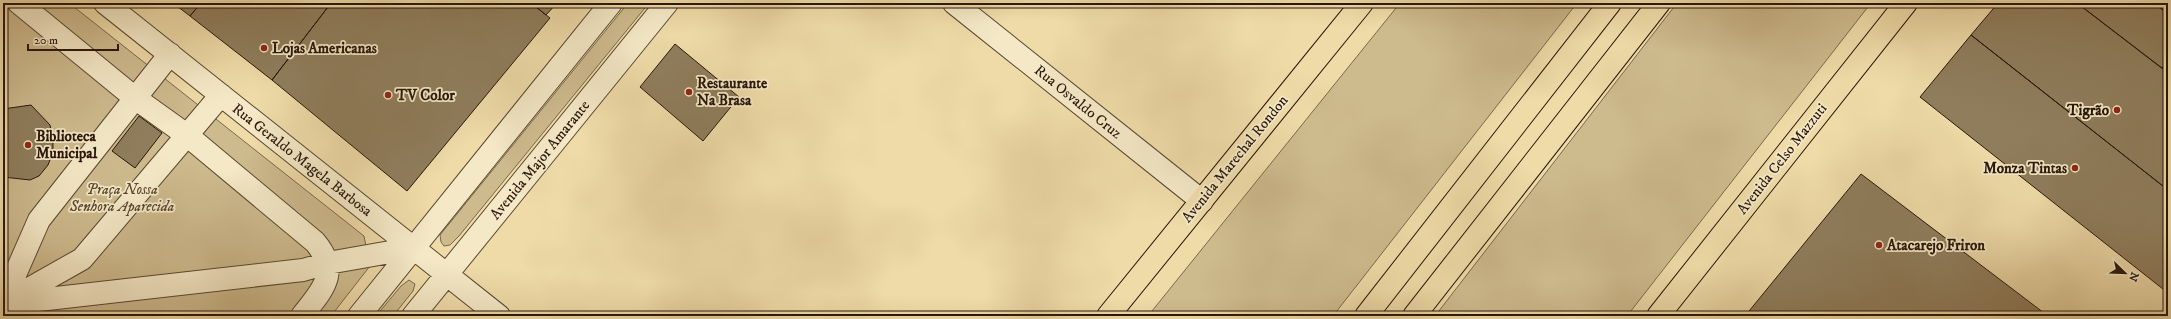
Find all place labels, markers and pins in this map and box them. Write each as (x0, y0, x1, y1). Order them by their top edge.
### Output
place label: Lojas Americanas (272, 39, 377, 58)
marker: Lojas Americanas (259, 43, 269, 53)
place label: Restaurante Na Brasa (697, 74, 768, 110)
place label: TV Color (395, 86, 455, 105)
marker: Restaurante Na Brasa (684, 87, 694, 97)
marker: TV Color (383, 90, 393, 100)
place label: Tigrão (2066, 101, 2110, 120)
marker: Tigrão (2112, 105, 2122, 115)
place label: Biblioteca Municipal (36, 127, 98, 163)
marker: Biblioteca Municipal (23, 140, 33, 150)
place label: Monza Tintas (1983, 159, 2067, 178)
marker: Monza Tintas (2070, 163, 2080, 173)
place label: Atacarejo Friron (1886, 236, 1985, 255)
marker: Atacarejo Friron (1874, 240, 1884, 250)

